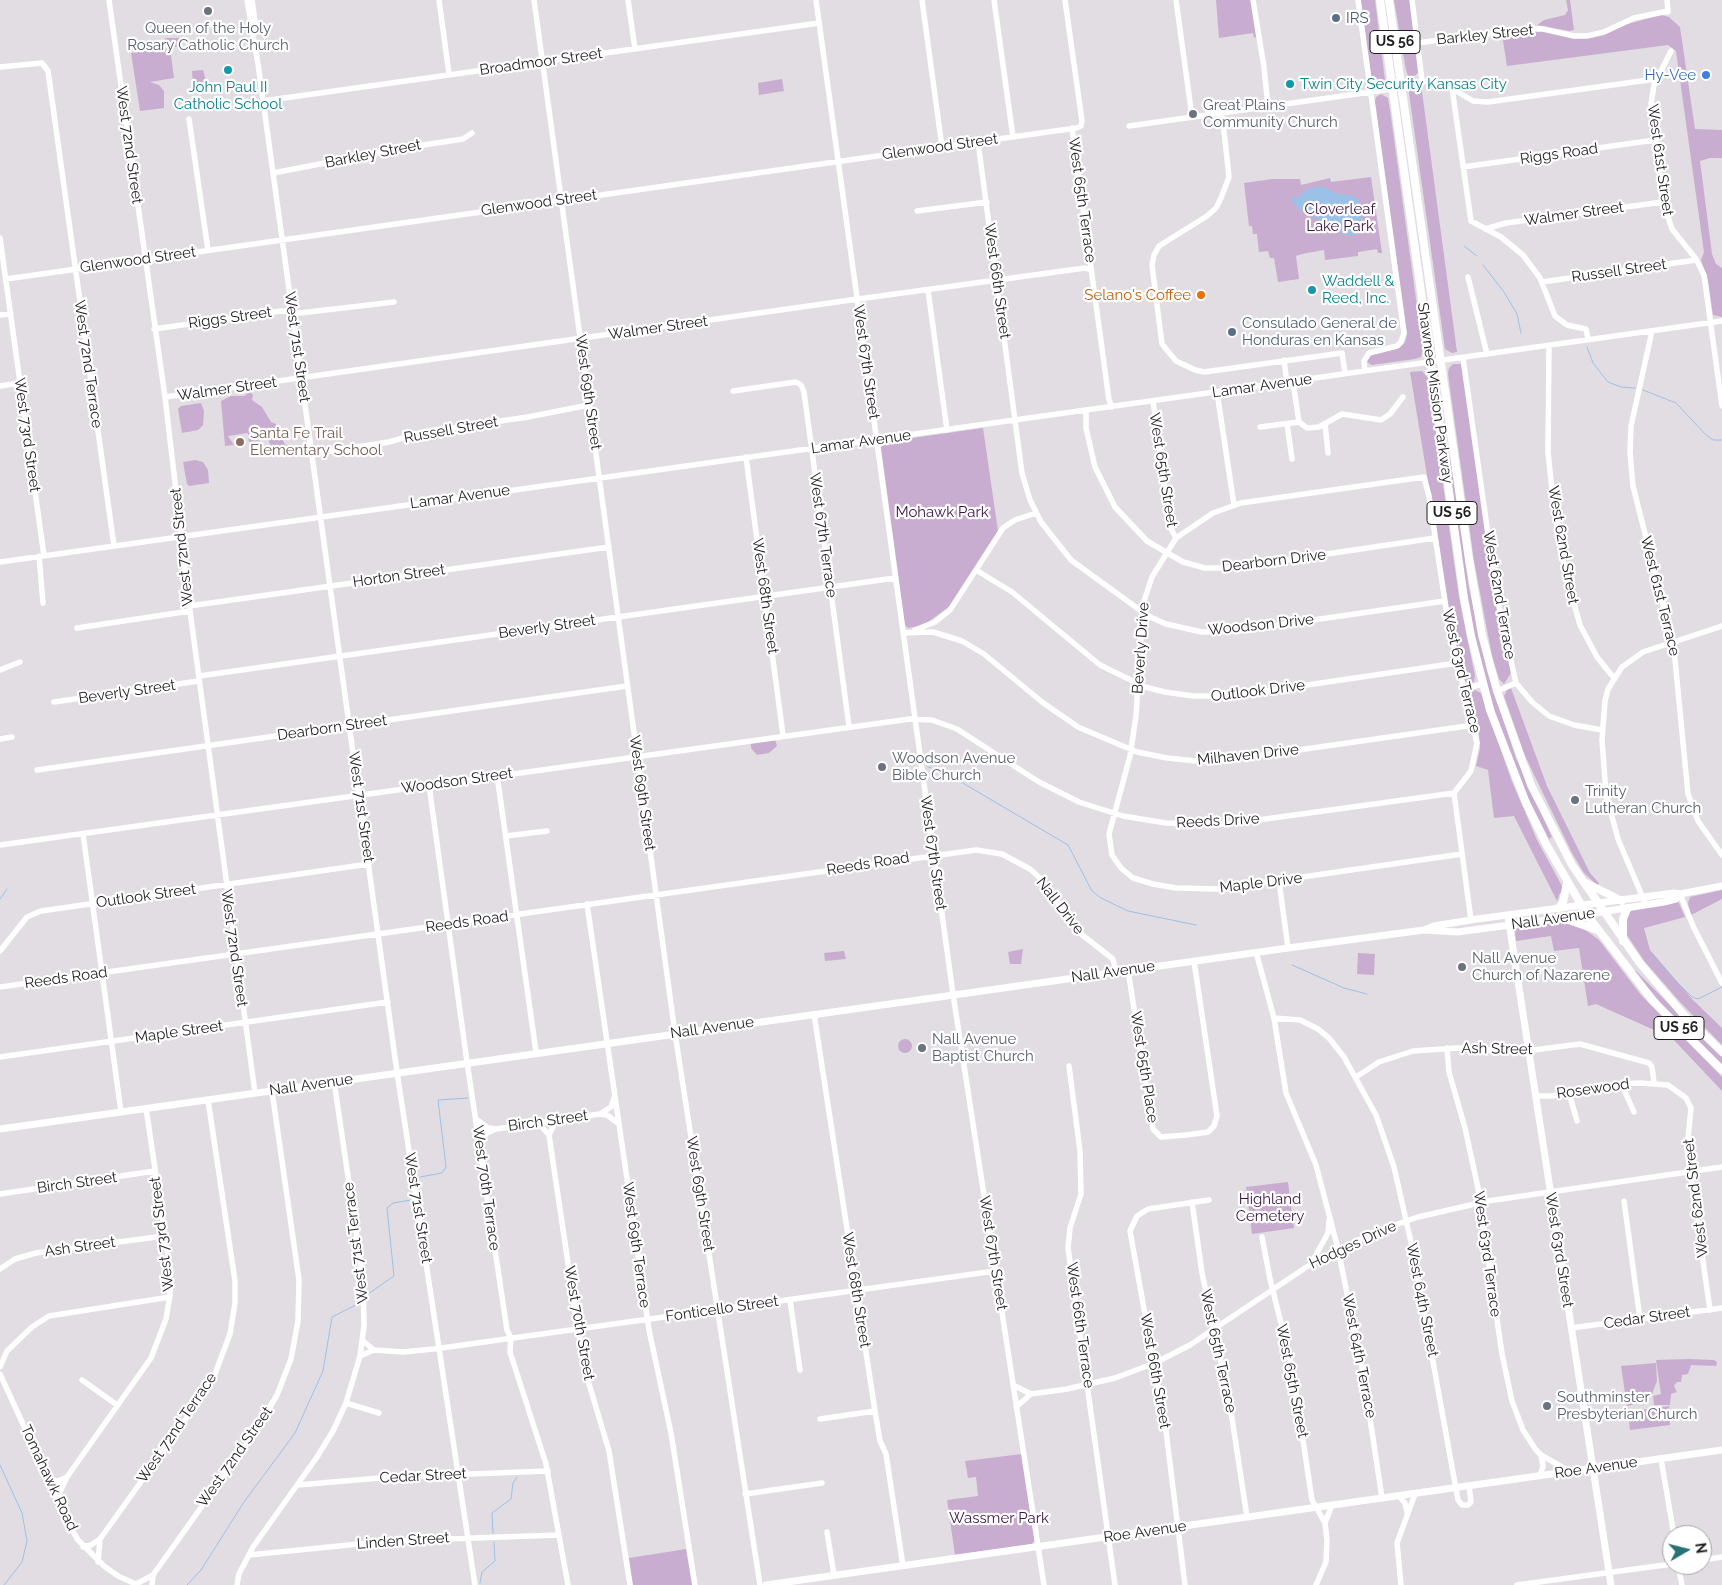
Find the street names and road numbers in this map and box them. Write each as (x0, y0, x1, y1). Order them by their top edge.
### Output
street label: Barkley Street (1436, 21, 1534, 49)
road number: US 56 (1370, 31, 1420, 54)
street label: Broadmoor Street (478, 44, 604, 80)
street label: West 72nd Street (112, 85, 146, 205)
street label: West 61st Street (1643, 103, 1677, 217)
street label: Glenwood Street (881, 130, 999, 164)
street label: Barkley Street (323, 136, 423, 172)
street label: West 65th Terrace (1064, 136, 1100, 264)
street label: Riggs Road (1519, 140, 1599, 168)
street label: Glenwood Street (480, 186, 598, 220)
street label: Walmer Street (1523, 198, 1625, 230)
street label: West 66th Street (980, 222, 1014, 340)
street label: Glenwood Street (79, 243, 197, 277)
street label: Russell Street (1570, 255, 1668, 287)
street label: West 71st Street (280, 290, 314, 404)
street label: West 72nd Terrace (70, 299, 106, 429)
street label: Shawnee Mission Parkway (1413, 301, 1457, 485)
street label: Riggs Street (187, 303, 273, 333)
street label: West 67th Street (849, 303, 883, 421)
street label: Walmer Street (607, 312, 709, 344)
street label: West 69th Street (571, 333, 605, 451)
street label: Lamar Avenue (1211, 370, 1313, 402)
street label: Walmer Street (176, 373, 278, 405)
street label: West 73rd Street (10, 377, 44, 493)
street label: West 65th Street (1145, 411, 1181, 529)
street label: Russell Street (402, 413, 500, 447)
street label: Lamar Avenue (810, 426, 912, 458)
street label: West 67th Terrace (805, 471, 841, 599)
street label: Lamar Avenue (409, 481, 511, 513)
street label: West 62nd Street (1544, 484, 1582, 606)
street label: West 72nd Street (167, 487, 197, 607)
road number: US 56 (1427, 502, 1477, 524)
street label: West 62nd Terrace (1479, 529, 1519, 661)
street label: West 61st Terrace (1636, 534, 1684, 658)
street label: West 68th Street (748, 537, 782, 655)
street label: Dearborn Drive (1221, 546, 1327, 576)
street label: Horton Street (352, 561, 446, 591)
street label: Beverly Drive (1129, 602, 1153, 694)
street label: West 63rd Terrace (1438, 607, 1484, 735)
street label: Woodson Drive (1207, 610, 1315, 640)
street label: Beverly Street (497, 611, 597, 643)
street label: Beverly Street (77, 676, 177, 708)
street label: Outlook Drive (1210, 676, 1306, 706)
street label: Dearborn Street (276, 711, 388, 745)
street label: West 69th Street (625, 734, 659, 852)
street label: Milhaven Drive (1196, 741, 1300, 769)
street label: West 71st Street (344, 750, 378, 864)
street label: Woodson Street (400, 764, 514, 798)
street label: West 67th Street (916, 794, 950, 912)
street label: Reeds Drive (1176, 810, 1260, 832)
street label: Reeds Road (825, 849, 911, 879)
street label: Maple Drive (1219, 869, 1303, 897)
street label: Nall Drive (1032, 874, 1088, 938)
street label: Outlook Street (95, 880, 197, 912)
street label: West 72nd Street (217, 888, 251, 1008)
street label: Nall Avenue (1510, 904, 1596, 934)
street label: Reeds Road (424, 907, 510, 937)
street label: Nall Avenue (1070, 957, 1156, 987)
street label: Reeds Road (23, 963, 109, 993)
street label: West 65th Place (1126, 1010, 1162, 1124)
street label: Nall Avenue (669, 1013, 755, 1043)
road number: US 56 (1654, 1016, 1704, 1040)
street label: Maple Street (134, 1017, 224, 1047)
street label: Ash Street (1461, 1039, 1533, 1059)
street label: Nall Avenue (268, 1070, 354, 1100)
street label: Rosewood (1555, 1075, 1631, 1103)
street label: Birch Street (507, 1106, 589, 1136)
street label: West 70th Terrace (468, 1124, 504, 1252)
street label: West 69th Street (682, 1135, 718, 1253)
street label: West 62nd Street (1680, 1137, 1712, 1259)
street label: West 71st Street (400, 1151, 436, 1265)
street label: Birch Street (36, 1168, 118, 1198)
street label: West 73rd Street (146, 1176, 178, 1292)
street label: West 71st Terrace (340, 1181, 372, 1305)
street label: West 69th Terrace (618, 1181, 654, 1309)
street label: West 63rd Terrace (1469, 1190, 1505, 1318)
street label: West 63rd Street (1541, 1191, 1577, 1309)
street label: West 67th Street (975, 1194, 1011, 1312)
street label: Hodges Drive (1307, 1217, 1399, 1273)
street label: West 68th Street (838, 1231, 874, 1349)
street label: Ash Street (43, 1233, 117, 1261)
street label: West 64th Street (1402, 1241, 1442, 1359)
street label: West 66th Terrace (1062, 1261, 1098, 1389)
street label: West 70th Street (560, 1264, 598, 1382)
street label: West 65th Terrace (1196, 1287, 1240, 1415)
street label: Fonticello Street (664, 1292, 780, 1326)
street label: West 64th Terrace (1338, 1292, 1380, 1420)
street label: Cedar Street (1603, 1303, 1691, 1333)
street label: West 66th Street (1136, 1312, 1174, 1430)
street label: West 65th Street (1272, 1322, 1312, 1440)
street label: West 72nd Terrace (133, 1369, 221, 1487)
street label: West 72nd Street (194, 1403, 276, 1511)
street label: Tomahawk Road (17, 1422, 81, 1534)
street label: Roe Avenue (1553, 1453, 1639, 1483)
street label: Cedar Street (379, 1465, 467, 1487)
street label: Roe Avenue (1102, 1517, 1188, 1547)
street label: Linden Street (356, 1529, 450, 1553)

